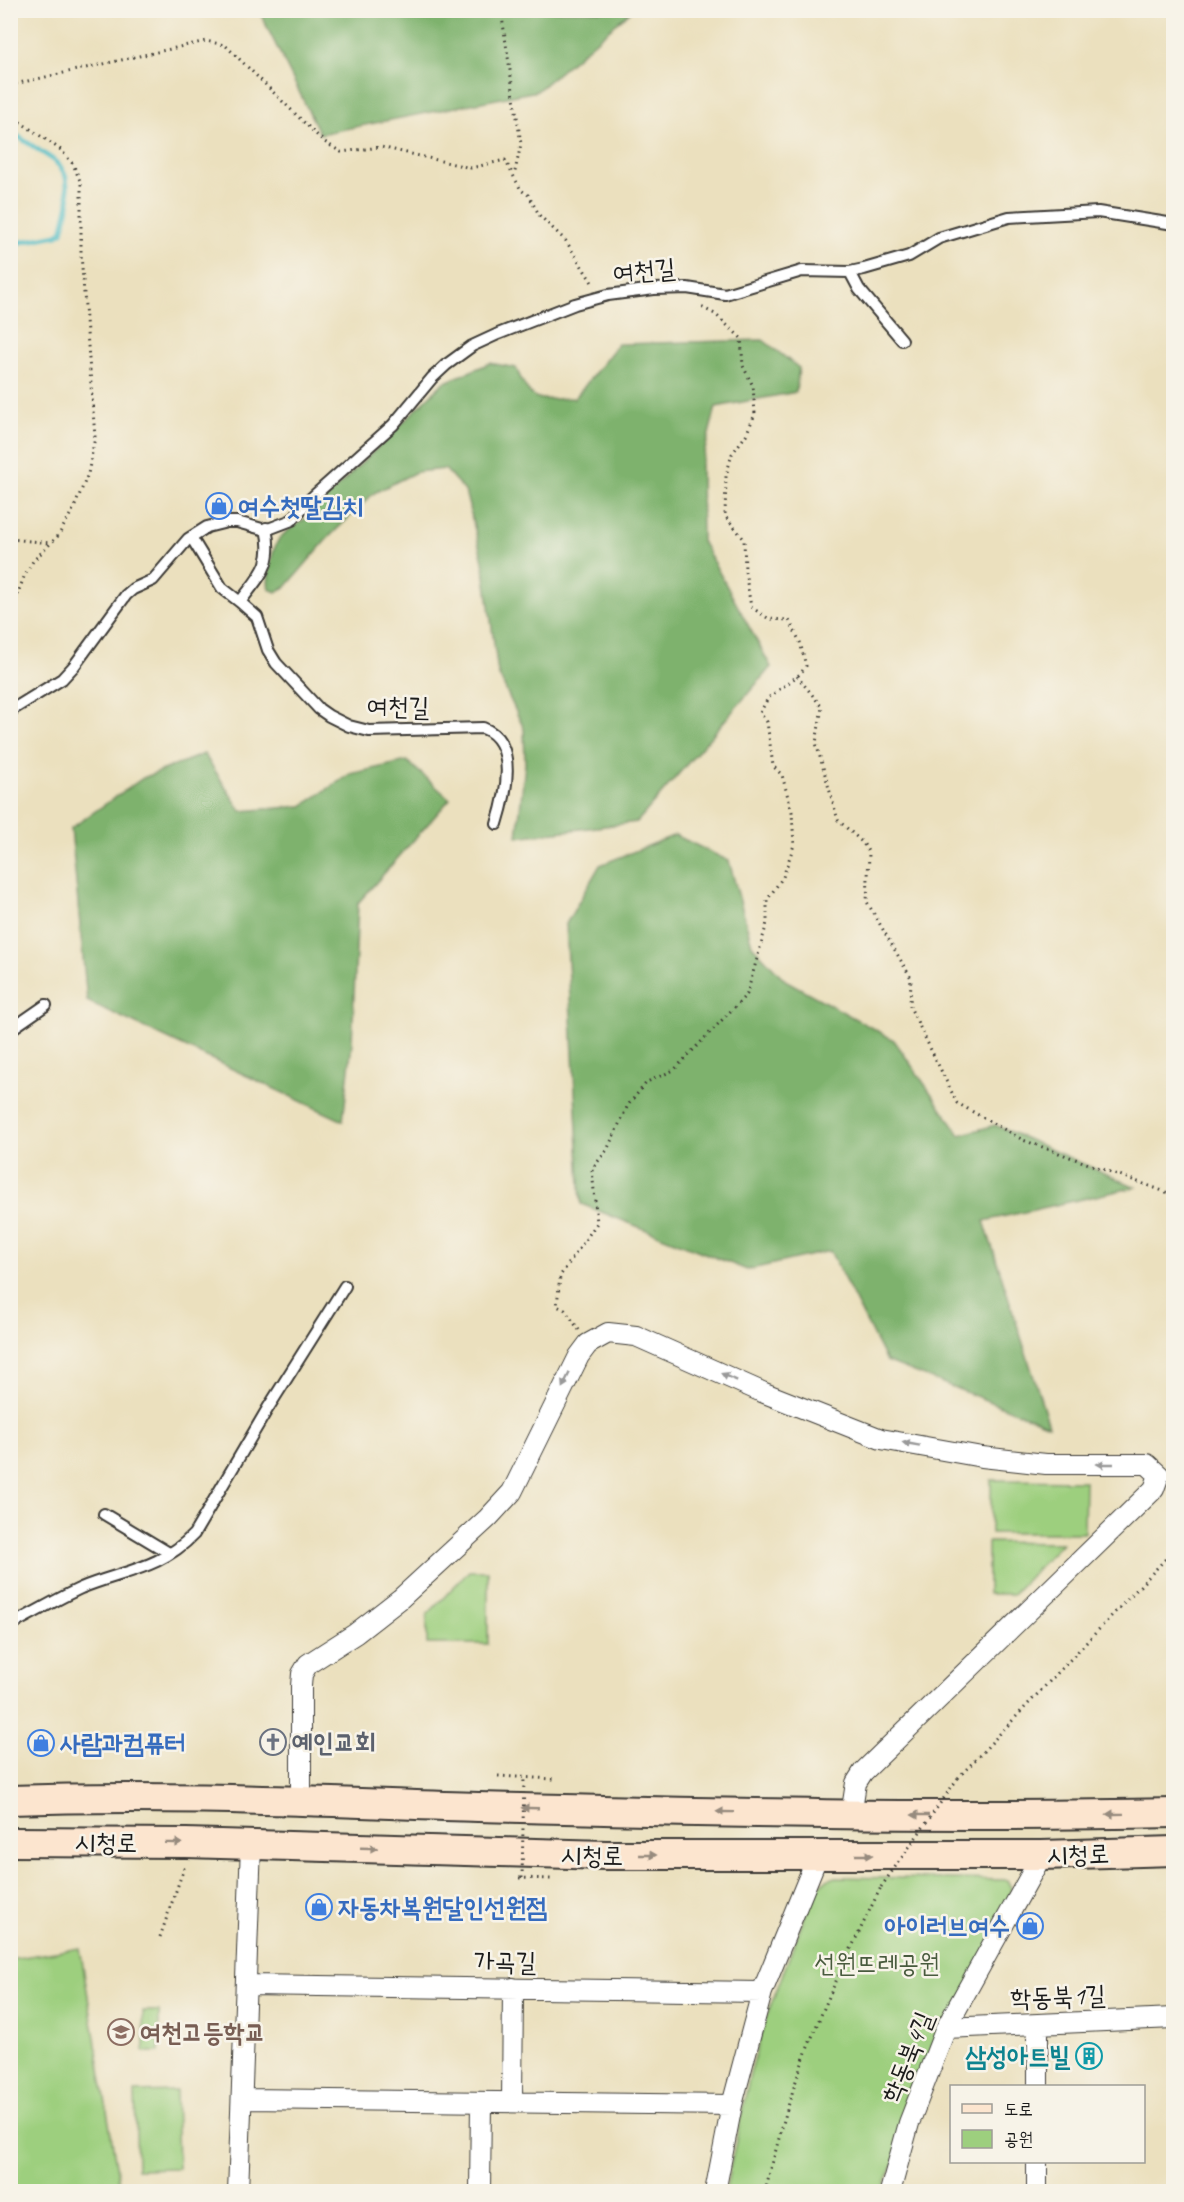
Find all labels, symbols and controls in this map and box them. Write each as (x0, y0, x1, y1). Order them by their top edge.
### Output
street label: 여천길 (611, 251, 677, 290)
place label: 여수첫딸김치 (238, 490, 364, 523)
shop icon: 여수첫딸김치 (204, 491, 234, 521)
street label: 여천길 (366, 689, 430, 724)
one-way arrow (561, 1371, 571, 1388)
one-way arrow (720, 1372, 738, 1381)
one-way arrow (902, 1440, 921, 1449)
one-way arrow (1095, 1459, 1114, 1469)
place label: 예인교회 (292, 1726, 376, 1759)
place label: 사람과컴퓨터 (59, 1727, 186, 1760)
church icon: 예인교회 (258, 1727, 288, 1757)
shop icon: 사람과컴퓨터 (26, 1728, 56, 1758)
one-way arrow (521, 1803, 540, 1813)
one-way arrow (716, 1808, 735, 1817)
one-way arrow (911, 1810, 930, 1820)
one-way arrow (1106, 1810, 1125, 1819)
street label: 시청로 (74, 1825, 138, 1860)
street label: 시청로 (1046, 1837, 1110, 1872)
one-way arrow (164, 1838, 183, 1848)
street label: 시청로 (560, 1838, 624, 1873)
one-way arrow (359, 1844, 378, 1853)
one-way arrow (638, 1850, 657, 1860)
one-way arrow (854, 1850, 873, 1860)
place label: 자동차복원달인선원점 (338, 1891, 547, 1924)
shop icon: 자동차복원달인선원점 (304, 1892, 334, 1922)
place label: 아이러브여수 (884, 1910, 1010, 1943)
shop icon: 아이러브여수 (1015, 1911, 1045, 1941)
street label: 가곡길 (473, 1944, 537, 1979)
park label: 선원뜨레공원 (814, 1947, 940, 1980)
street label: 학동북1길 (1010, 1978, 1106, 2015)
street label: 학동북4길 (874, 2007, 941, 2108)
place label: 여천고등학교 (140, 2016, 266, 2049)
school or university icon: 여천고등학교 (106, 2017, 136, 2047)
place label: 삼성아트빌 (964, 2040, 1071, 2073)
building icon: 삼성아트빌 (1074, 2041, 1104, 2071)
legend (950, 2085, 1145, 2163)
text: 도로 (1004, 2098, 1033, 2120)
text: 공원 (1004, 2128, 1033, 2150)

